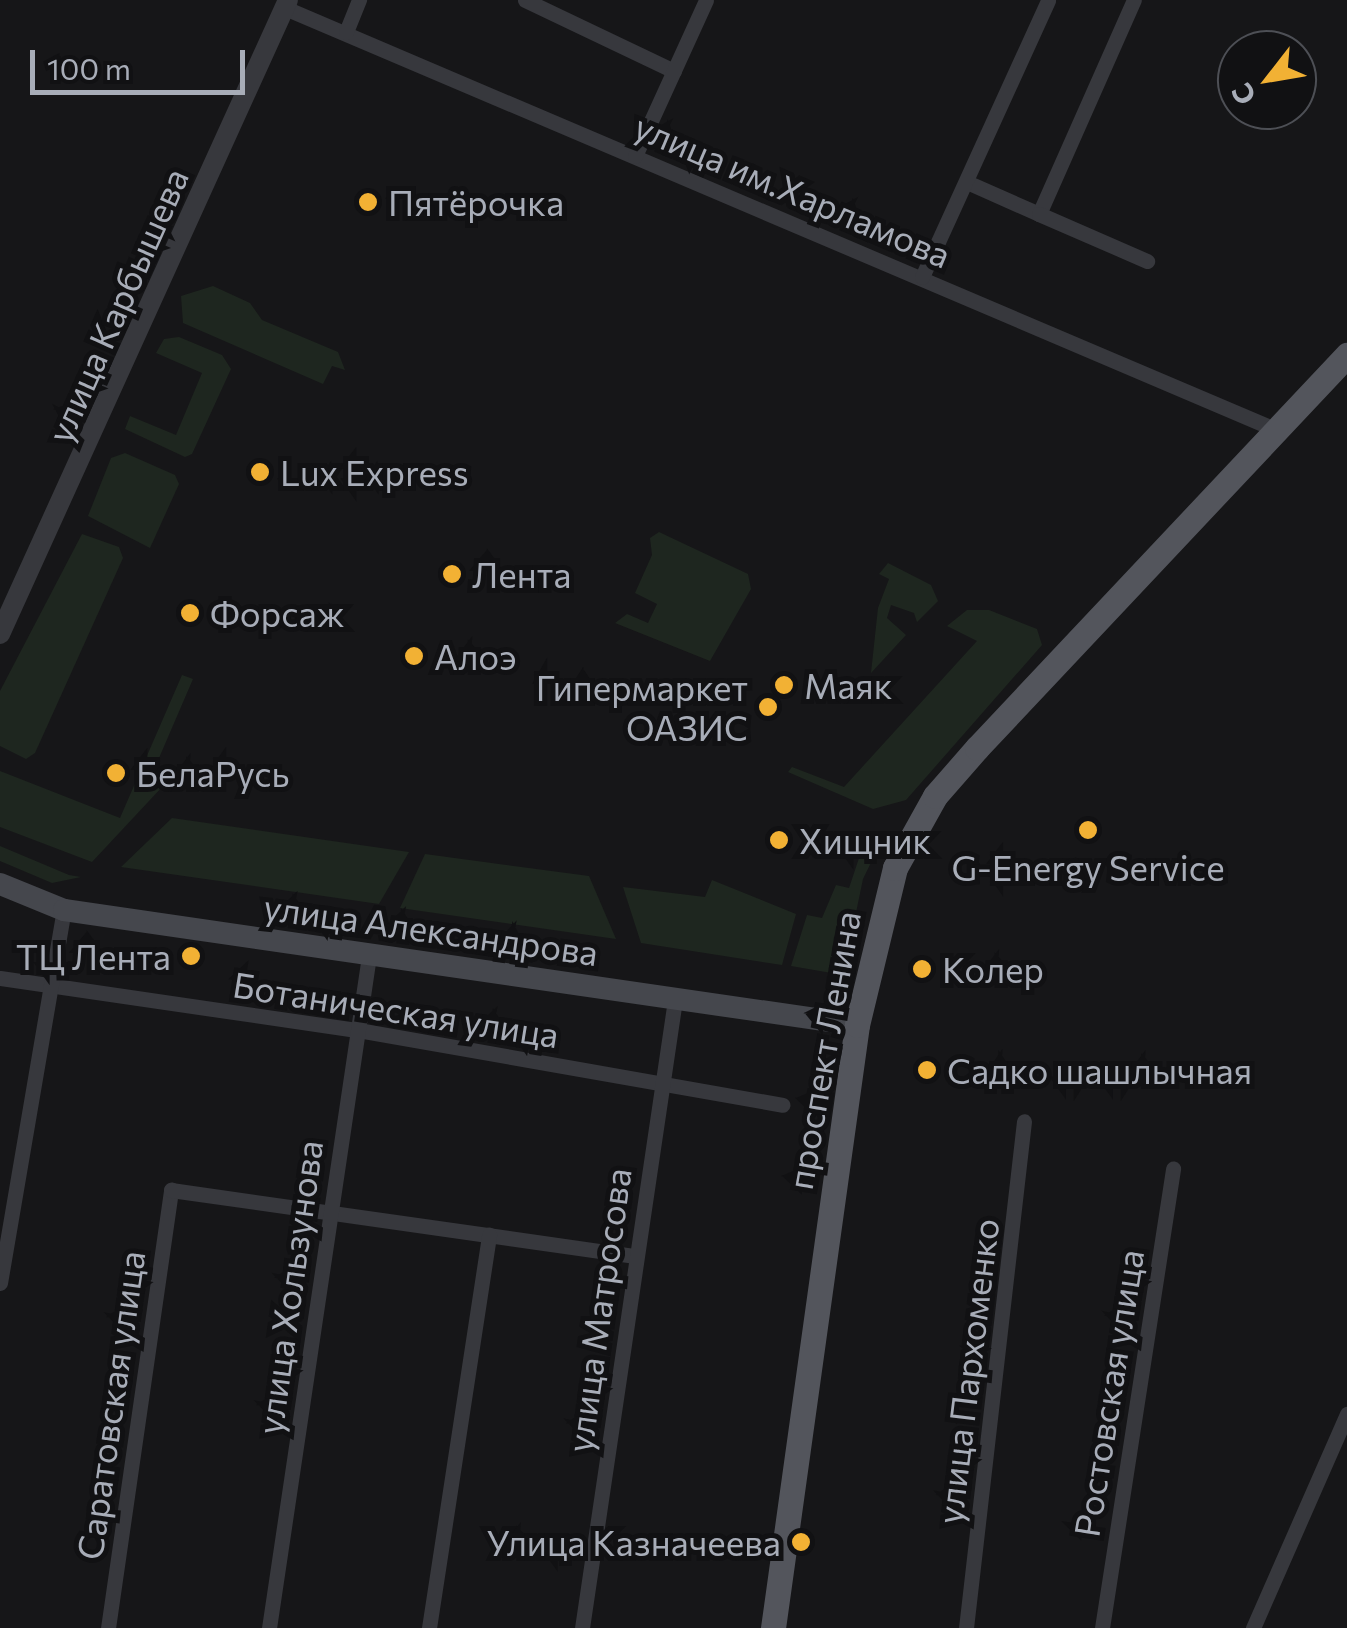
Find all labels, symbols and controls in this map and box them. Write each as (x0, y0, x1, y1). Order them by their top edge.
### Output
scale bar (35, 30, 250, 92)
north arrow (1217, 30, 1317, 130)
text: 100 m (47, 49, 131, 86)
text: С (1224, 77, 1263, 111)
street label: улица им.Харламова (629, 104, 957, 276)
street label: улица Карбышева (38, 162, 196, 448)
place label: Пятёрочка (388, 181, 564, 223)
marker: Пятёрочка (357, 191, 379, 213)
place label: Lux Express (280, 451, 469, 493)
marker: Lux Express (249, 461, 271, 483)
place label: Лента (472, 553, 571, 595)
marker: Лента (441, 563, 463, 585)
place label: Форсаж (210, 592, 344, 634)
marker: Форсаж (179, 602, 201, 624)
place label: Алоэ (434, 635, 517, 677)
marker: Алоэ (403, 645, 425, 667)
place label: Маяк (804, 664, 892, 706)
place label: Гипермаркет ОАЗИС (536, 666, 748, 748)
marker: Маяк (773, 674, 795, 696)
marker: Гипермаркет ОАЗИС (757, 696, 779, 718)
place label: БелаРусь (136, 752, 289, 794)
marker: БелаРусь (105, 762, 127, 784)
place label: Хищник (799, 819, 931, 861)
marker: G-Energy Service (1077, 819, 1099, 841)
marker: Хищник (768, 829, 790, 851)
place label: G-Energy Service (951, 846, 1225, 888)
street label: улица Александрова (261, 885, 601, 973)
street label: проспект Ленина (778, 908, 868, 1192)
place label: ТЦ Лента (16, 935, 171, 977)
marker: ТЦ Лента (180, 945, 202, 967)
place label: Колер (942, 948, 1044, 990)
marker: Колер (911, 958, 933, 980)
street label: Ботаническая улица (230, 963, 562, 1055)
place label: Садко шашлычная (947, 1049, 1252, 1091)
marker: Садко шашлычная (916, 1059, 938, 1081)
street label: улица Хользунова (248, 1137, 330, 1437)
street label: улица Матросова (557, 1165, 639, 1455)
street label: улица Пархоменко (927, 1216, 1007, 1526)
street label: Ростовская улица (1065, 1246, 1151, 1540)
street label: Саратовская улица (68, 1248, 152, 1562)
place label: Улица Казначеева (486, 1521, 781, 1563)
marker: Улица Казначеева (790, 1531, 812, 1553)

